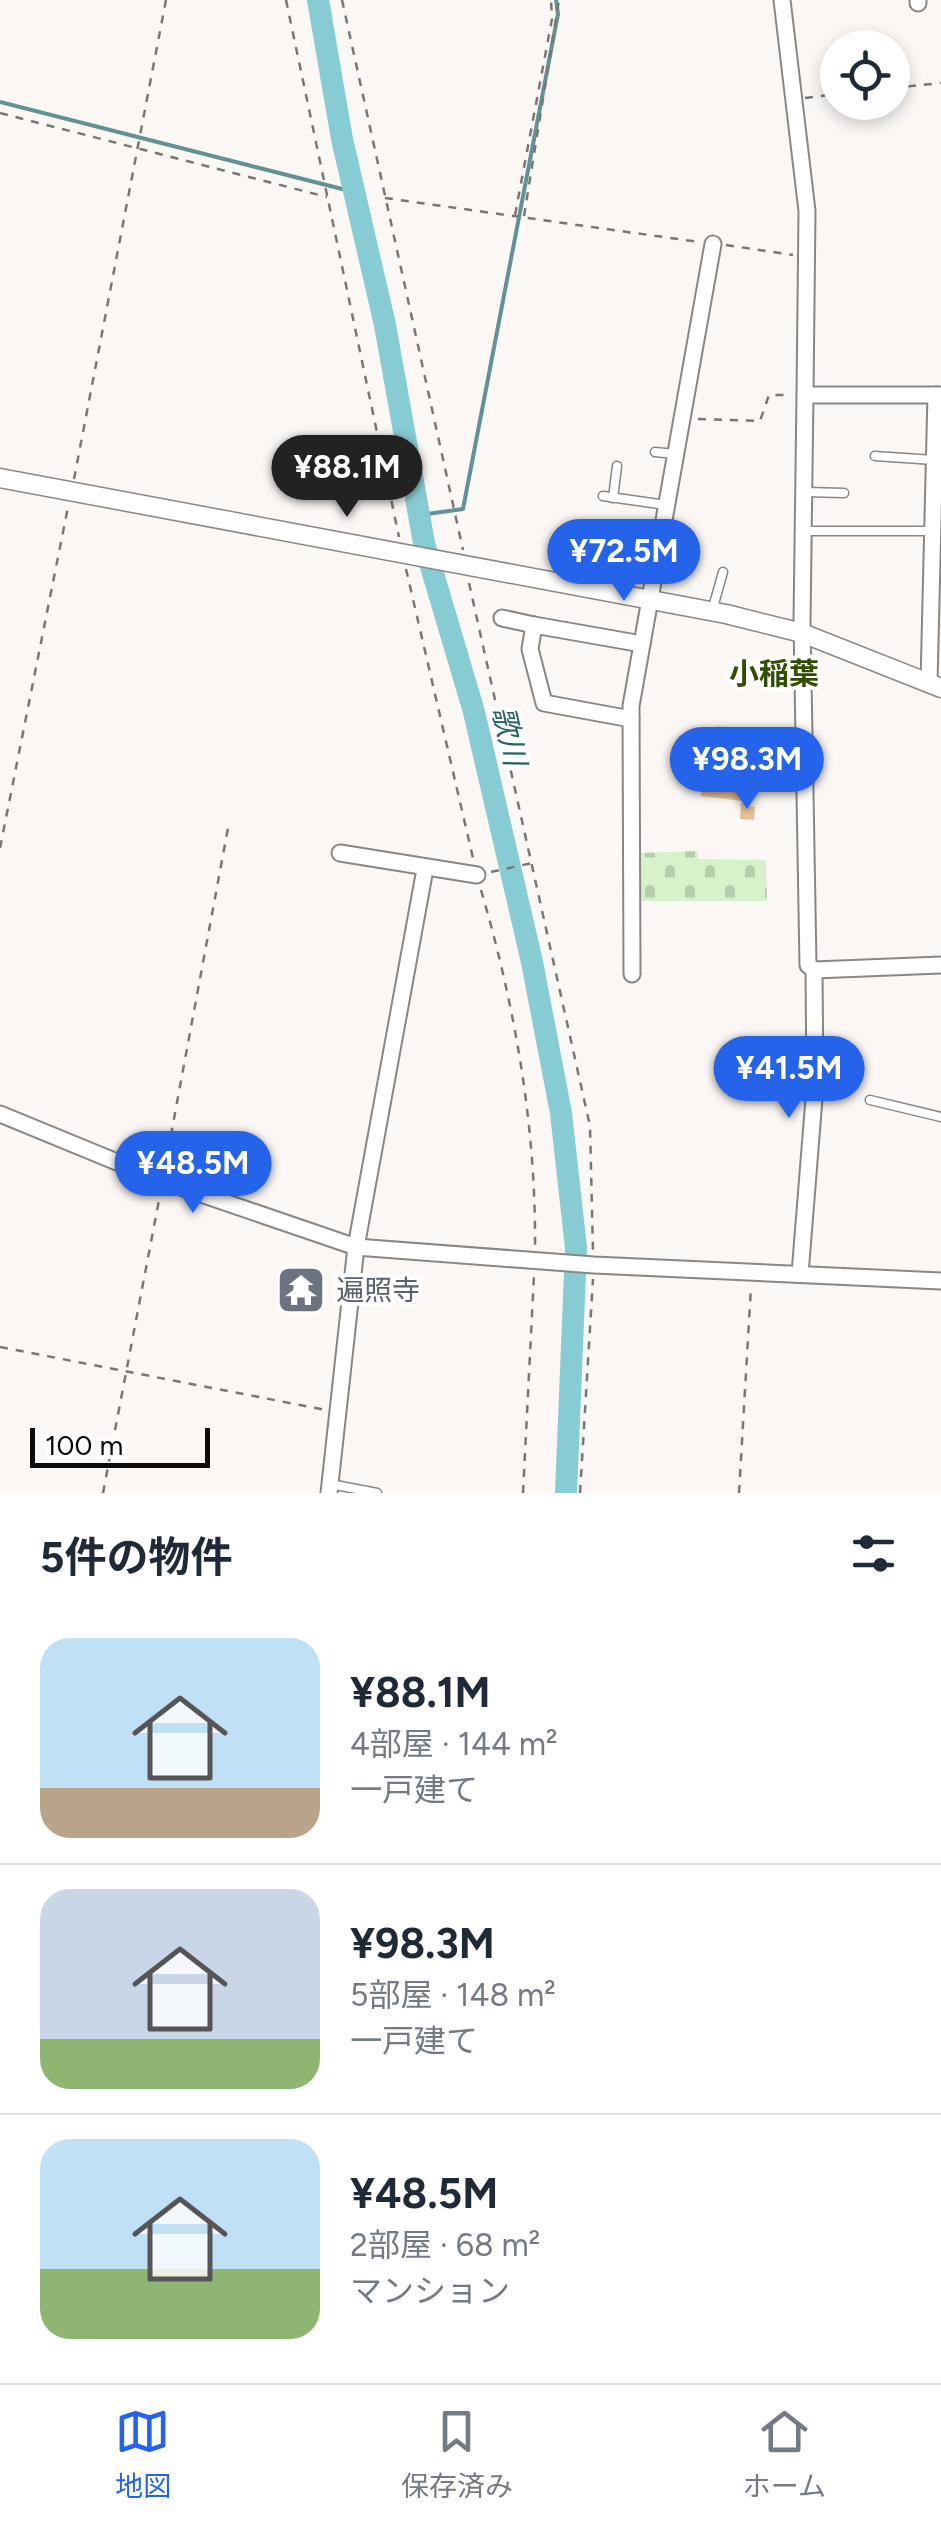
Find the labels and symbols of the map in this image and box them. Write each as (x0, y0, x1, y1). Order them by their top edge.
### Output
pin: ¥88.1M (266, 435, 428, 520)
pin: ¥72.5M (543, 519, 705, 604)
district label: 小稲葉 (729, 655, 819, 692)
water label: 歌川 (485, 702, 535, 772)
pin: ¥98.3M (666, 727, 828, 812)
pin: ¥41.5M (708, 1036, 870, 1121)
pin: ¥48.5M (112, 1131, 274, 1216)
temple icon: 遍照寺 (275, 1264, 327, 1316)
place label: 遍照寺 (336, 1273, 420, 1307)
scale bar (30, 1423, 210, 1468)

